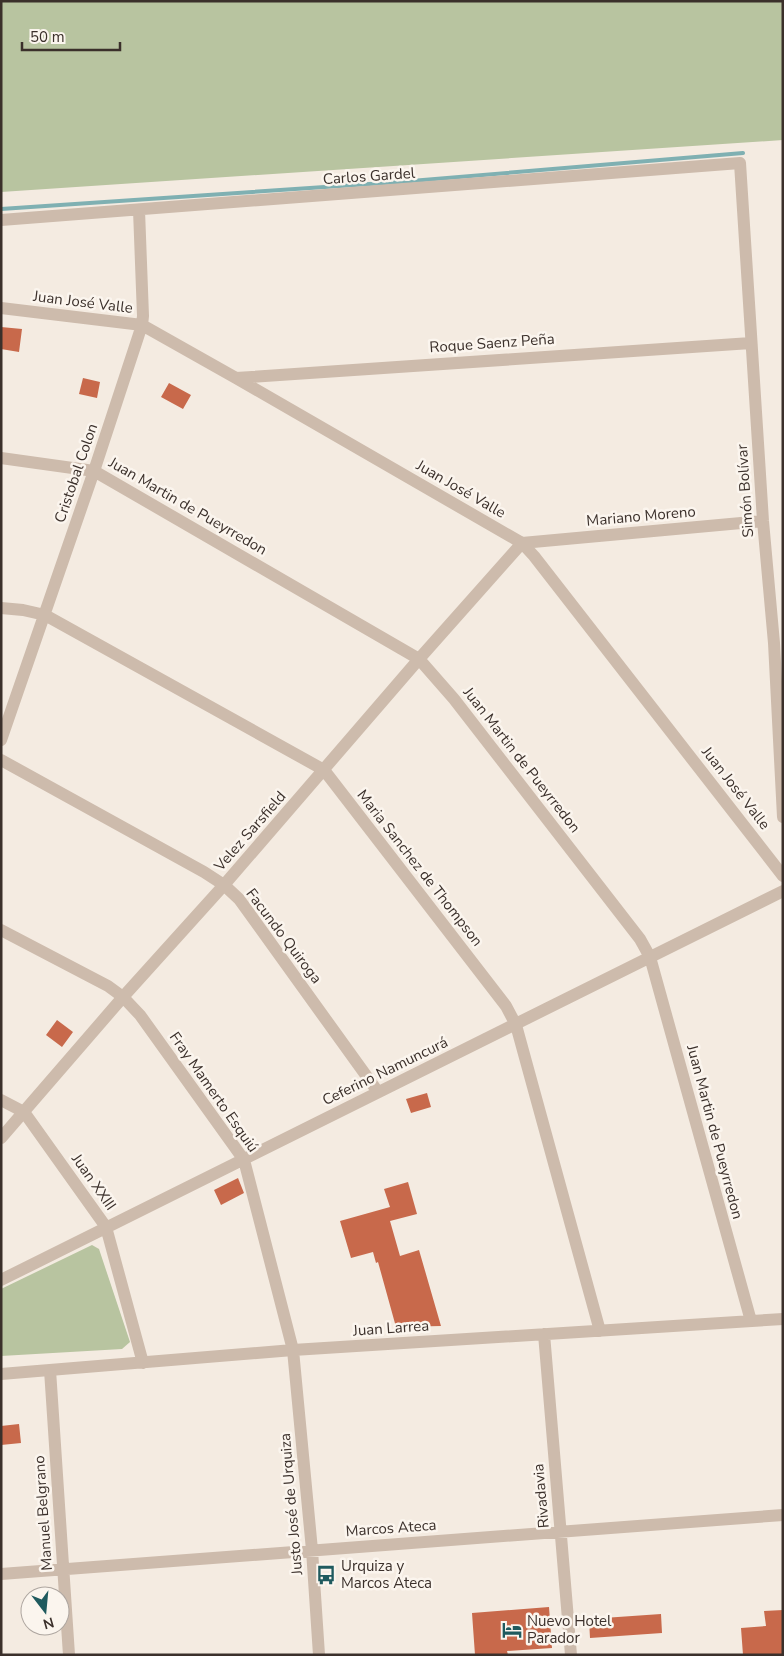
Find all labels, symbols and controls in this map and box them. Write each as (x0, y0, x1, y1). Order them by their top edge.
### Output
scale bar (22, 20, 120, 52)
text: 50 m (30, 27, 65, 47)
street label: Carlos Gardel (322, 163, 416, 189)
street label: Juan José Valle (31, 286, 134, 318)
street label: Roque Saenz Peña (429, 329, 555, 357)
street label: Cristobal Colon (50, 421, 102, 525)
street label: Simón Bolívar (732, 443, 758, 538)
street label: Juan Martin de Pueyrredon (104, 452, 271, 560)
street label: Juan José Valle (412, 455, 509, 523)
street label: Mariano Moreno (586, 501, 696, 531)
street label: Juan Martin de Pueyrredon (458, 682, 585, 837)
street label: Juan José Valle (697, 742, 775, 834)
street label: Maria Sanchez de Thompson (353, 786, 487, 950)
street label: Velez Sarsfield (209, 787, 290, 876)
street label: Facundo Quiroga (242, 884, 326, 988)
street label: Fray Mamerto Esquiú (165, 1028, 263, 1156)
street label: Ceferino Namuncurá (319, 1032, 451, 1110)
street label: Juan Martin de Pueyrredon (682, 1042, 748, 1221)
street label: Juan XXIII (67, 1149, 121, 1214)
street label: Juan Larrea (351, 1315, 430, 1341)
street label: Justo José de Urquiza (275, 1432, 307, 1577)
street label: Manuel Belgrano (29, 1455, 57, 1571)
street label: Rivadavia (528, 1463, 554, 1529)
street label: Marcos Ateca (345, 1515, 437, 1541)
place label: Urquiza y Marcos Ateca (341, 1556, 432, 1593)
bus stop icon: Urquiza y Marcos Ateca (315, 1564, 337, 1586)
north arrow (20, 1586, 70, 1636)
place label: Nuevo Hotel Parador (527, 1611, 612, 1648)
text: N (41, 1612, 56, 1634)
hotel icon: Nuevo Hotel Parador (501, 1619, 523, 1641)

